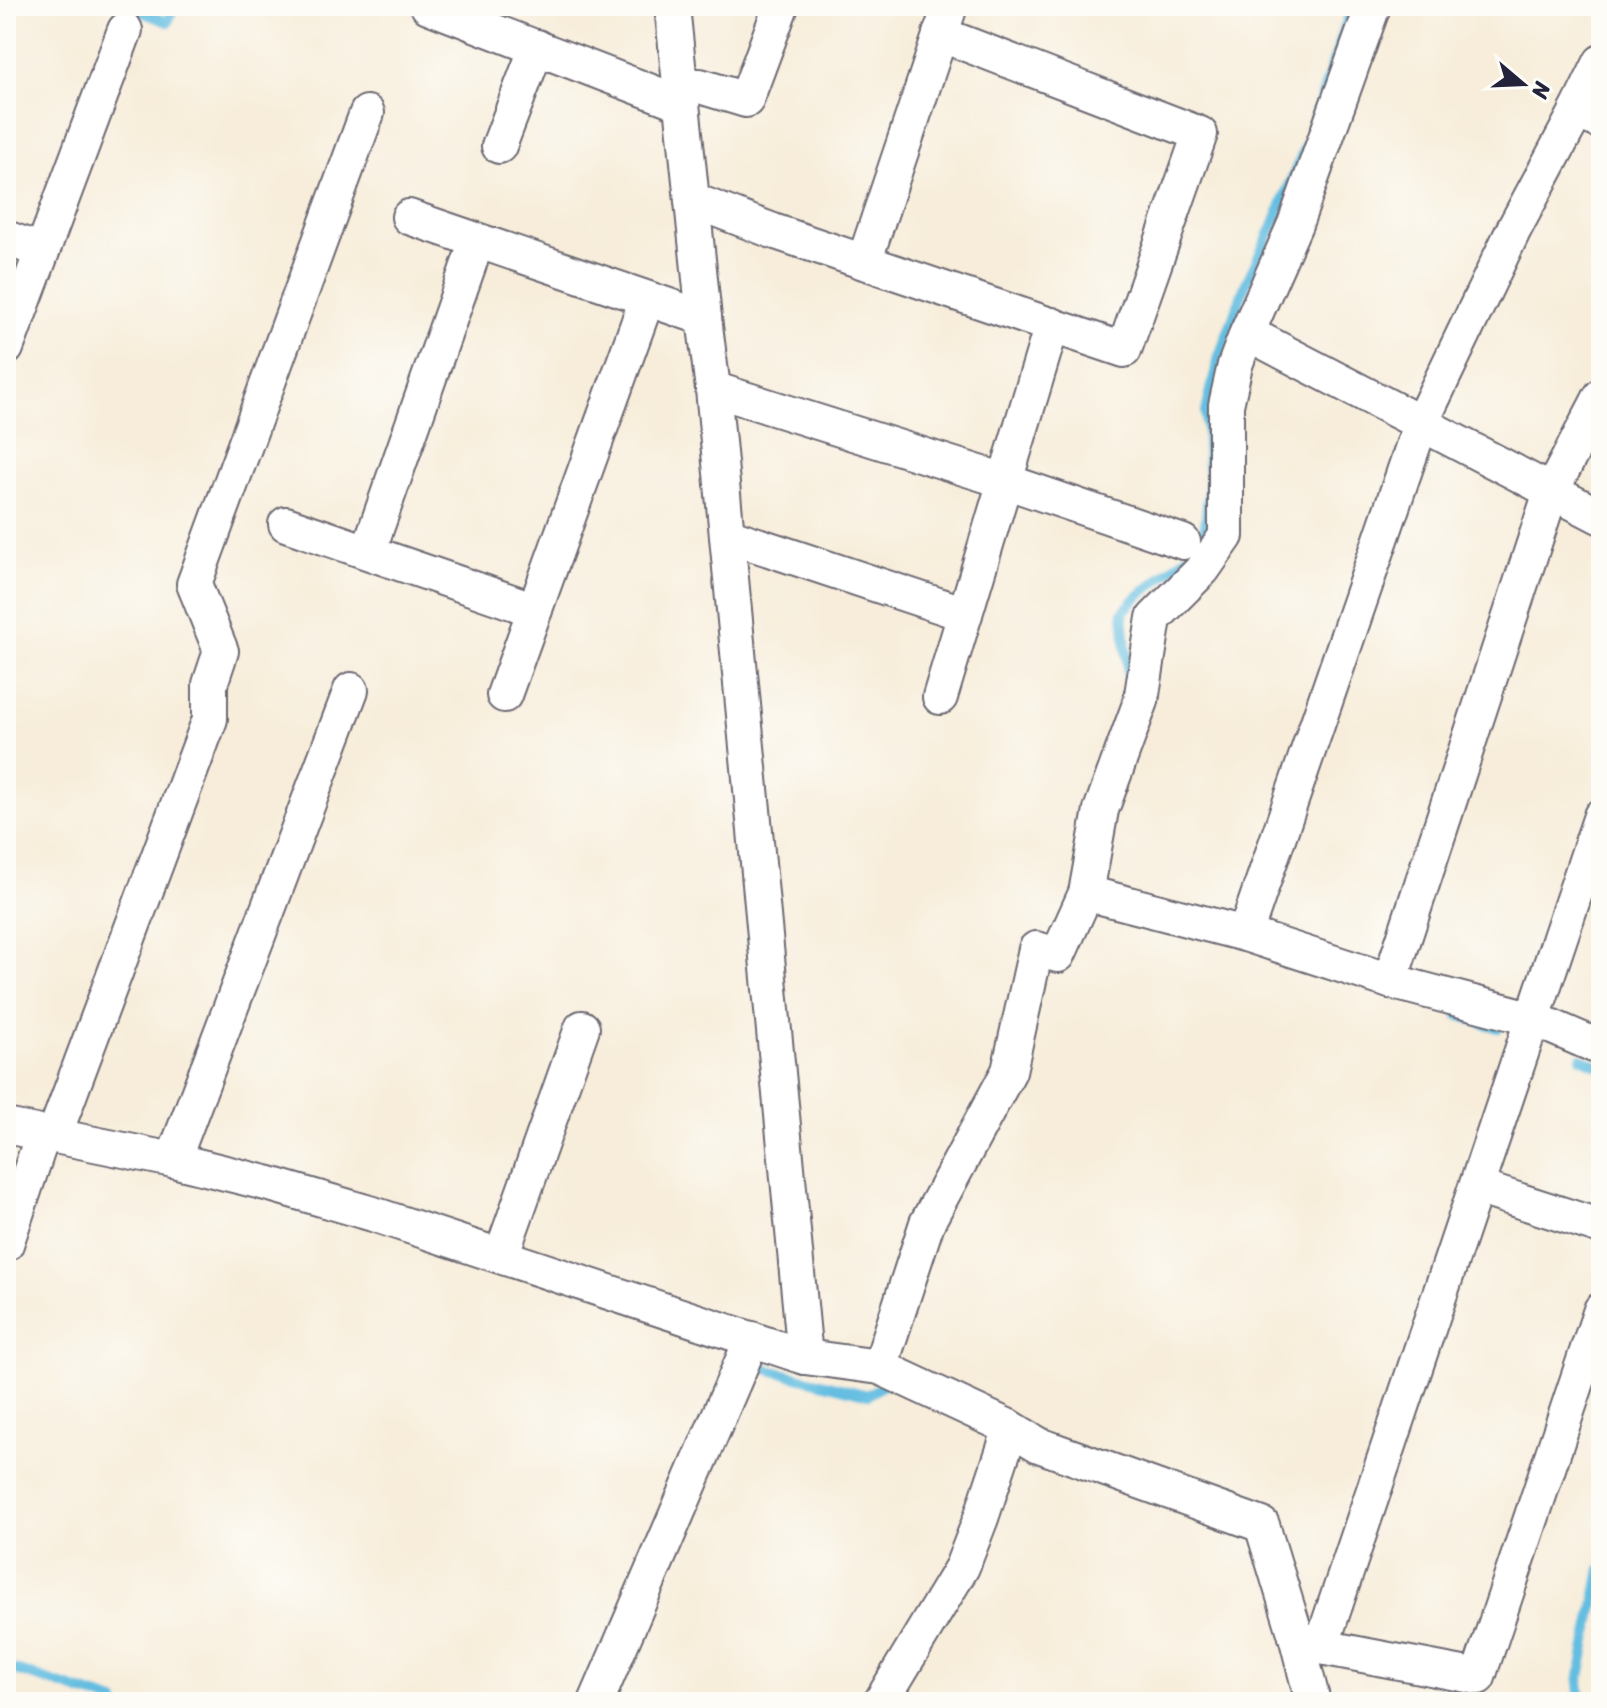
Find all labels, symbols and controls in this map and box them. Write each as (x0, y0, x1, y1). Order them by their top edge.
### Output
north arrow (1483, 44, 1563, 124)
text: N (1520, 76, 1563, 105)

